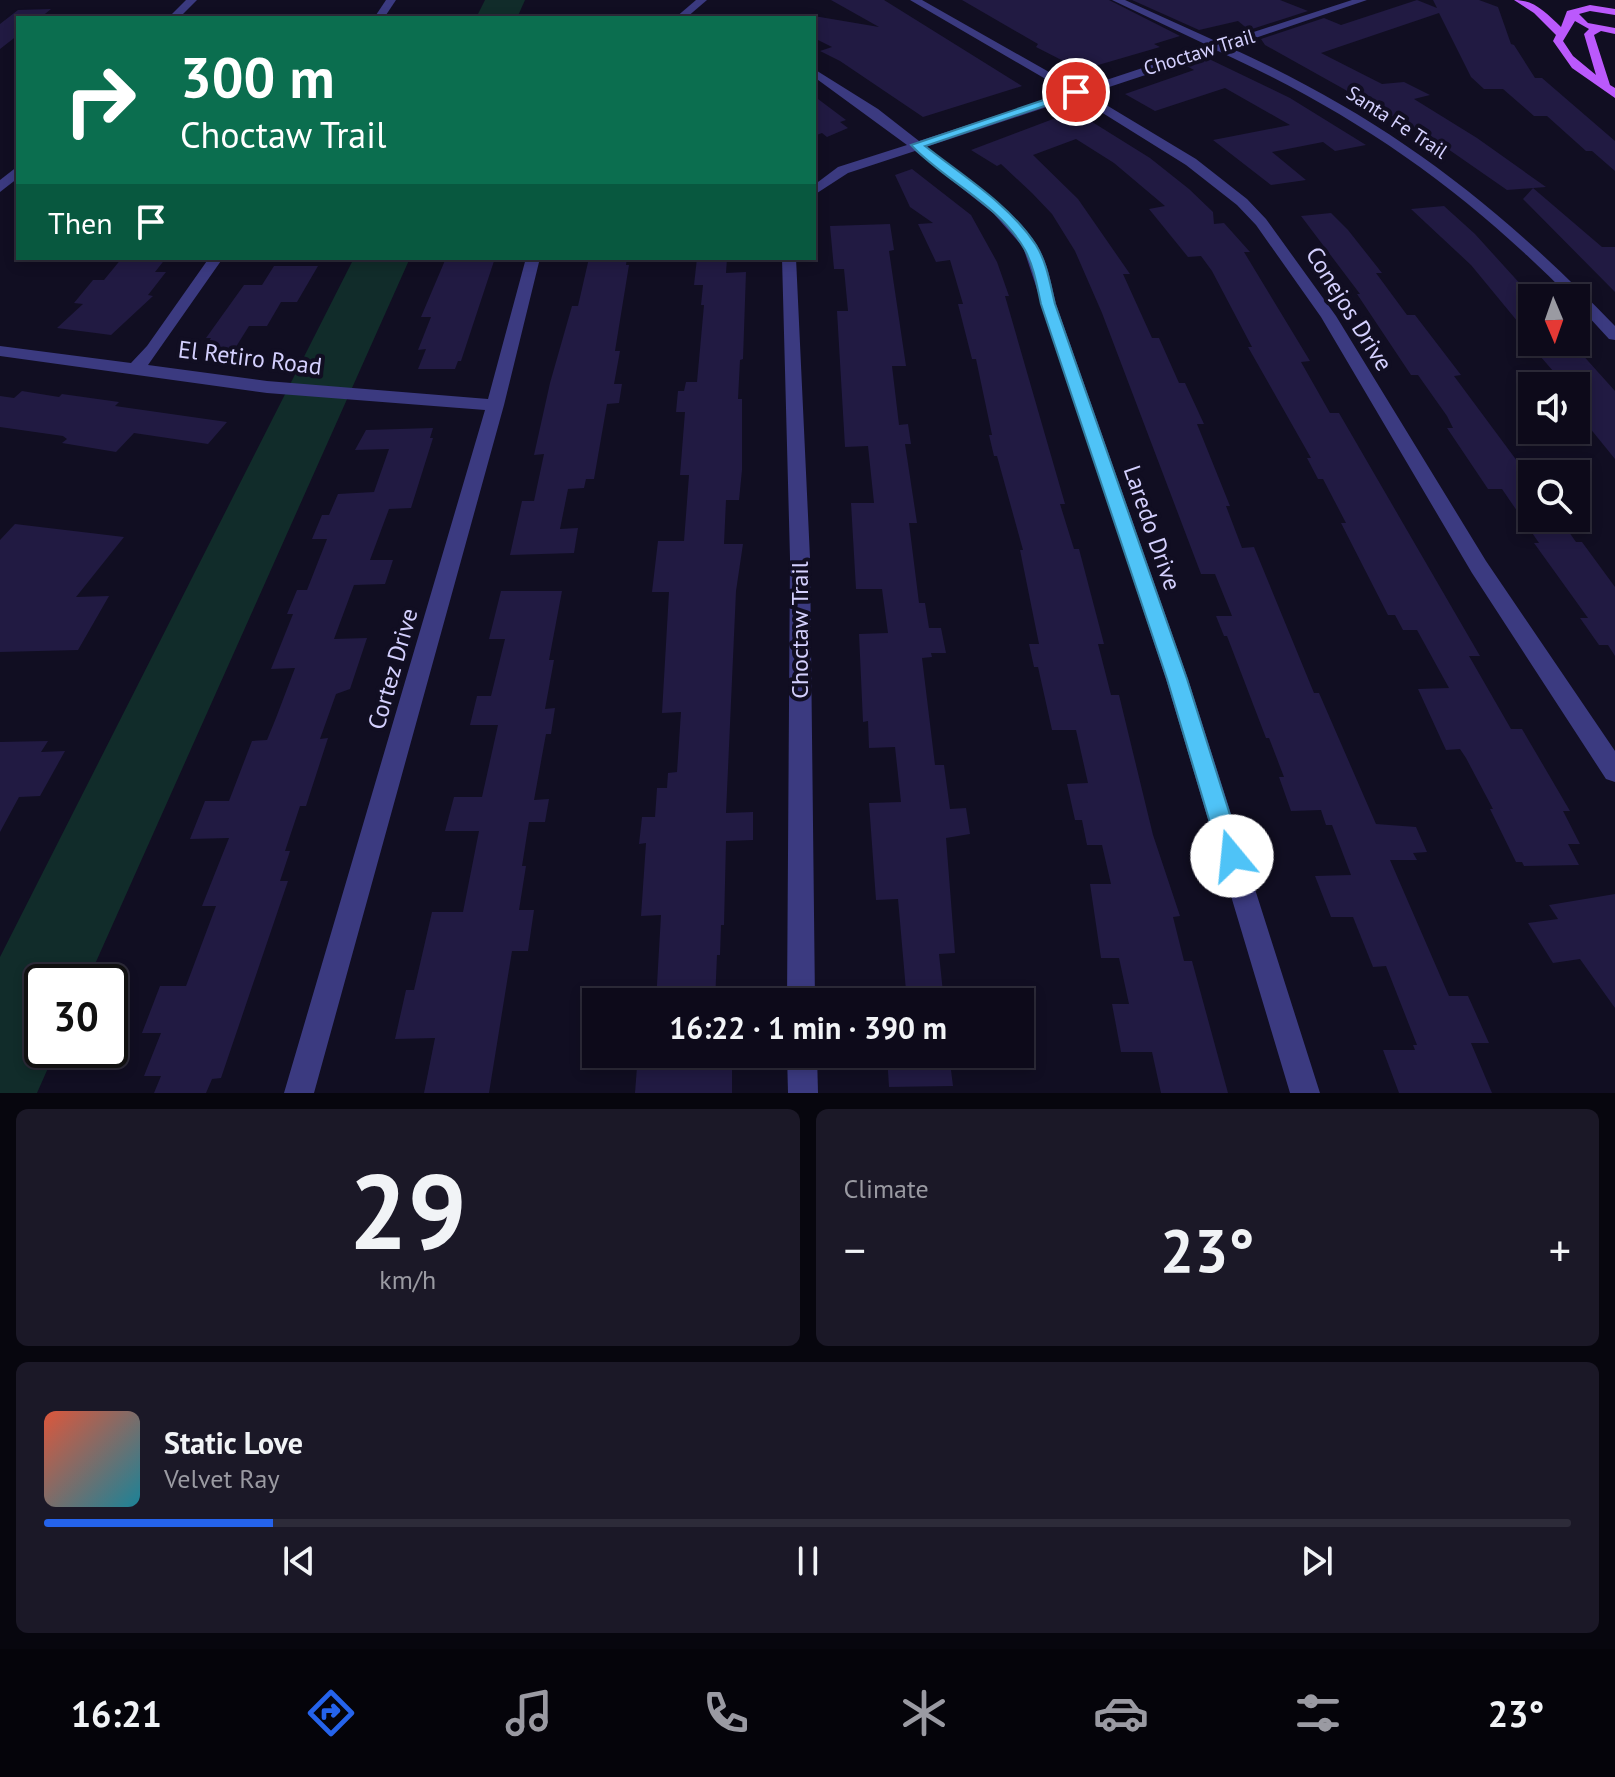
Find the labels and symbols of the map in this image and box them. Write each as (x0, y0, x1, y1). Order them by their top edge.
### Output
street label: Choctaw Trail (1140, 23, 1258, 81)
pin (1042, 58, 1110, 126)
street label: Santa Fe Trail (1341, 80, 1453, 164)
street label: Conejos Drive (1299, 241, 1400, 377)
north arrow (1518, 284, 1590, 356)
street label: El Retiro Road (176, 333, 324, 382)
street label: Laredo Drive (1117, 461, 1188, 594)
street label: Choctaw Trail (784, 561, 815, 699)
street label: Cortez Drive (360, 605, 425, 733)
position arrow (1190, 814, 1274, 898)
speed limit sign: 30 (24, 964, 128, 1068)

